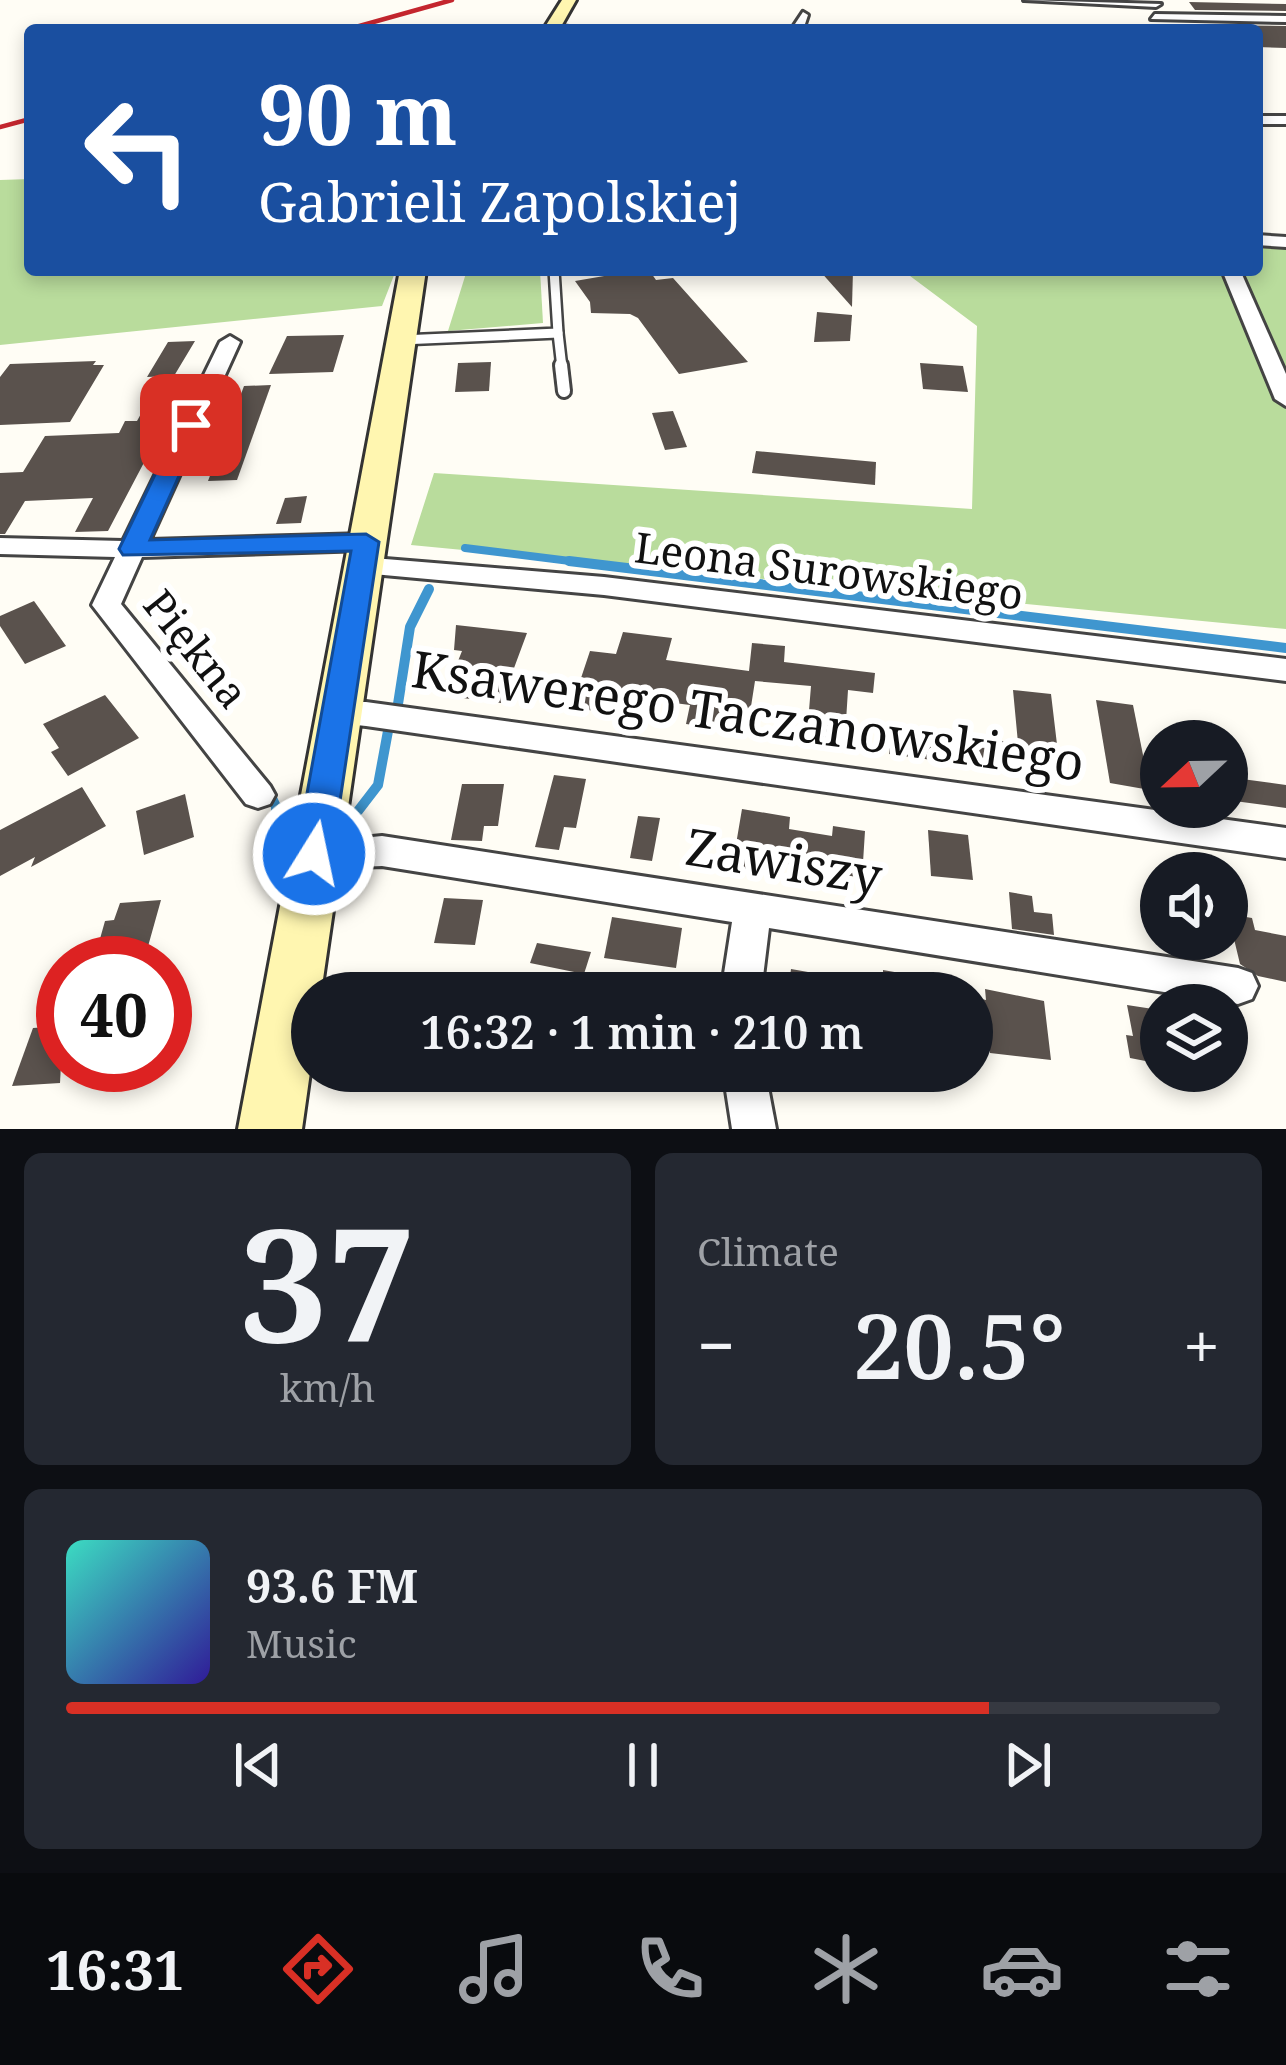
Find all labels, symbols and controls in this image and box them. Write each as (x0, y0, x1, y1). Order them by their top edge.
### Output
text: 90 m (258, 55, 458, 170)
icon: left (60, 72, 216, 228)
text: Gabrieli Zapolskiej (258, 164, 742, 238)
pin (140, 374, 242, 476)
icon: arrive (158, 392, 224, 458)
street label: Leona Surowskiego (632, 517, 1026, 622)
street label: Piękna (132, 577, 262, 719)
street label: Ksawerego Taczanowskiego (408, 632, 1089, 796)
north arrow (1140, 720, 1248, 828)
map controls (1140, 720, 1248, 1092)
position arrow (251, 791, 377, 917)
street label: Zawiszy (682, 810, 887, 910)
button: sound (1140, 852, 1248, 960)
speed limit sign: 40 (36, 936, 192, 1092)
button: layers (1140, 984, 1248, 1092)
text: 16:32 · 1 min · 210 m (420, 1001, 864, 1062)
text: 37 (239, 1175, 416, 1388)
text: Climate (697, 1224, 839, 1277)
text: 20.5° (853, 1283, 1066, 1405)
text: − (697, 1299, 735, 1389)
text: + (1183, 1299, 1220, 1389)
text: km/h (280, 1360, 375, 1413)
text: 93.6 FM (246, 1555, 418, 1616)
text: Music (246, 1616, 357, 1669)
icon: previous (225, 1732, 291, 1798)
icon: pause (610, 1732, 676, 1798)
icon: next (995, 1732, 1061, 1798)
icon: directions (276, 1927, 360, 2011)
icon: music (452, 1927, 536, 2011)
icon: phone (628, 1927, 712, 2011)
icon: climate (804, 1927, 888, 2011)
icon: car (980, 1927, 1064, 2011)
icon: filters (1156, 1927, 1240, 2011)
text: 16:31 (46, 1932, 184, 2006)

